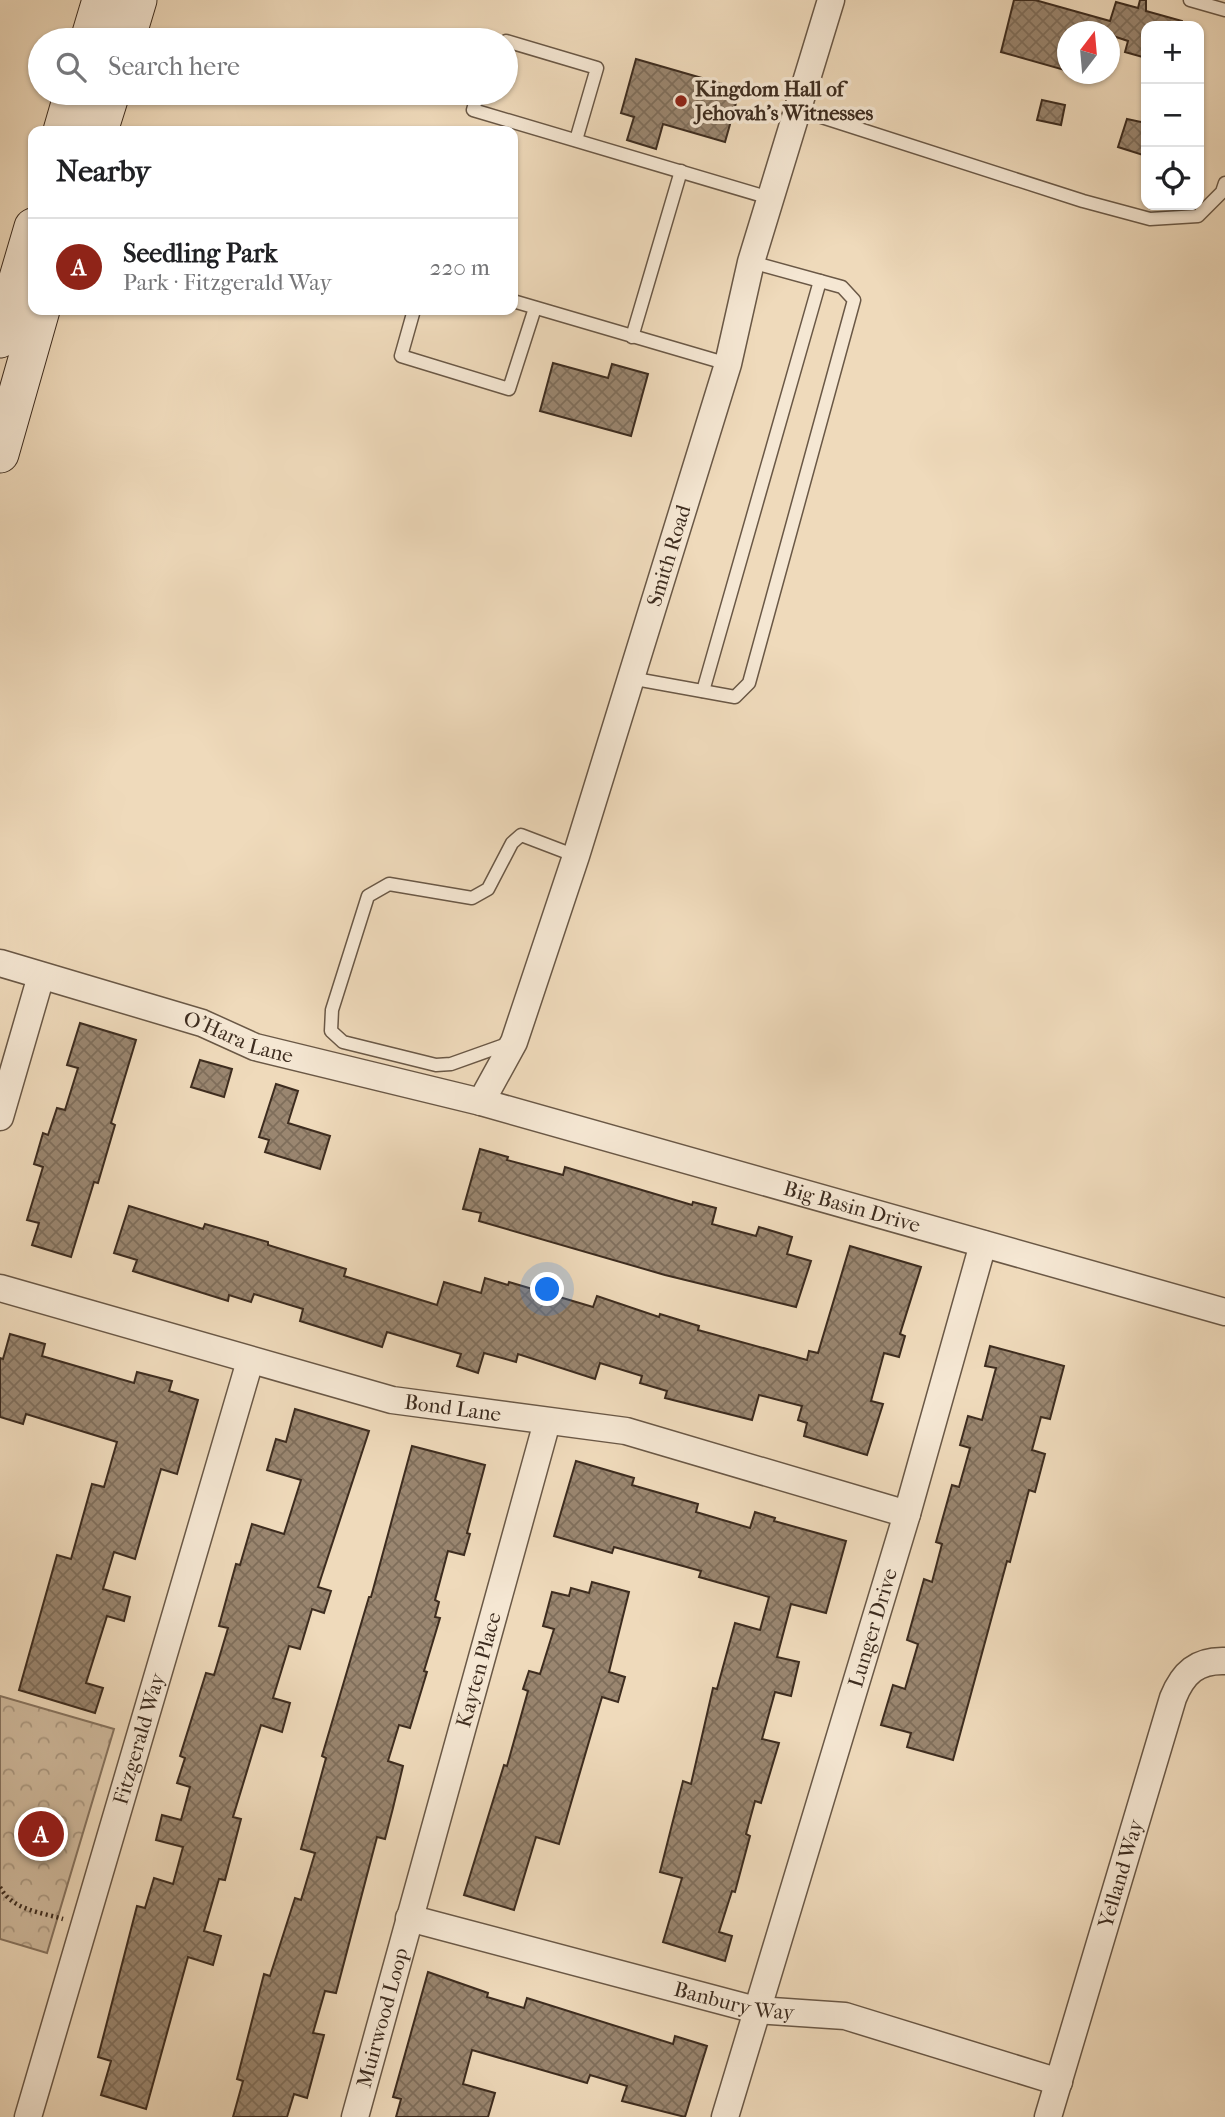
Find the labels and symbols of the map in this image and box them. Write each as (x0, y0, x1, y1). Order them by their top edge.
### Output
north arrow (1057, 21, 1120, 84)
place label: Kingdom Hall of Jehovah's Witnesses (693, 77, 873, 125)
marker: Kingdom Hall of Jehovah's Witnesses (673, 93, 689, 109)
street label: Smith Road (642, 501, 696, 609)
street label: O'Hara Lane (181, 1006, 296, 1068)
street label: Big Basin Drive (781, 1176, 923, 1237)
your location (530, 1272, 564, 1306)
street label: Bond Lane (403, 1390, 503, 1426)
street label: Lunger Drive (843, 1565, 902, 1690)
street label: Kayten Place (451, 1609, 506, 1730)
street label: Fitzgerald Way (108, 1670, 170, 1807)
pin: A (18, 1808, 64, 1860)
street label: Yelland Way (1093, 1816, 1148, 1932)
street label: Muirwood Loop (352, 1945, 413, 2090)
street label: Banbury Way (671, 1977, 796, 2025)

